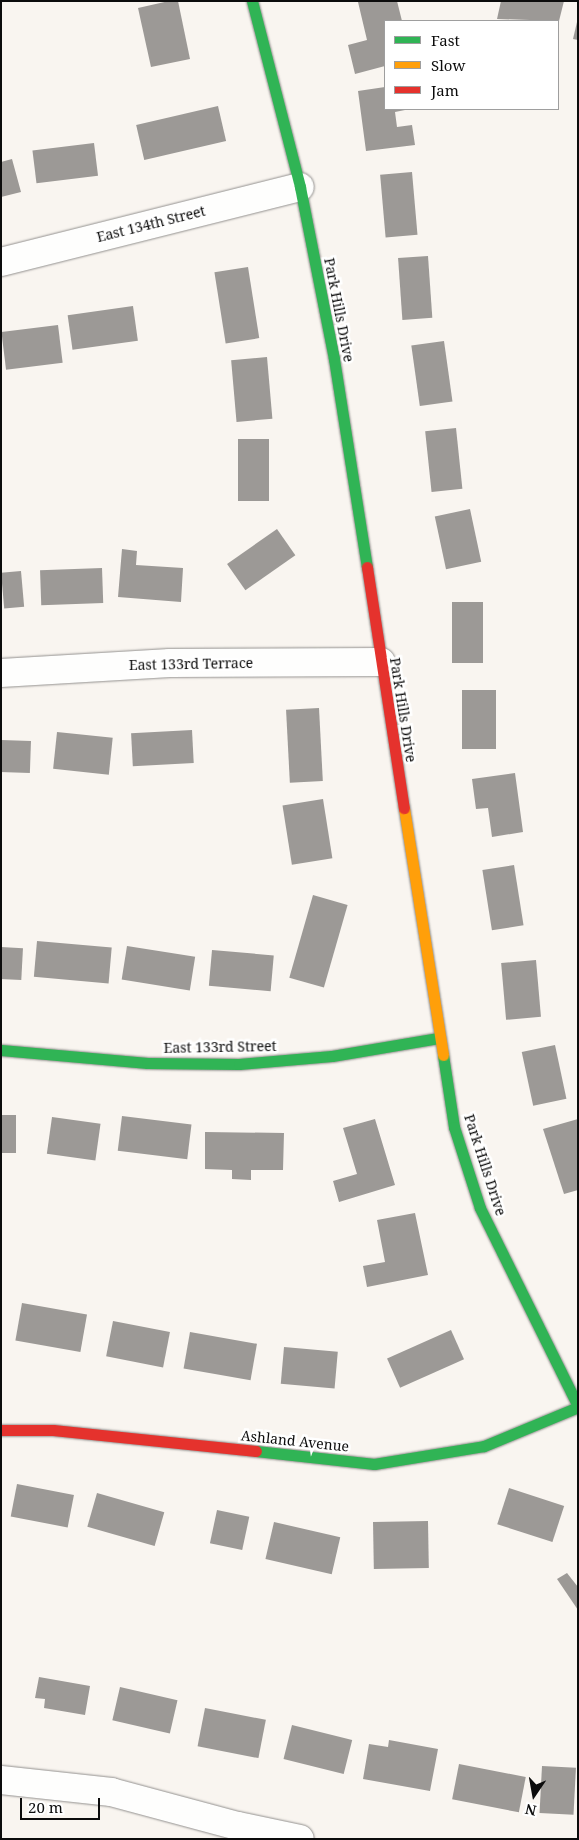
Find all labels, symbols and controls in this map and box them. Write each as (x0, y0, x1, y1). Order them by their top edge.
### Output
legend (384, 20, 559, 110)
text: Fast (431, 30, 460, 50)
text: Slow (431, 55, 465, 75)
text: Jam (431, 80, 459, 100)
street label: East 134th Street (95, 202, 207, 246)
street label: Park Hills Drive (321, 256, 357, 364)
street label: East 133rd Terrace (129, 655, 253, 673)
street label: Park Hills Drive (386, 656, 420, 764)
street label: East 133rd Street (163, 1038, 277, 1056)
street label: Park Hills Drive (461, 1112, 509, 1218)
street label: Ashland Avenue (240, 1427, 350, 1455)
north arrow (509, 1770, 559, 1820)
scale bar (22, 1788, 102, 1820)
text: 20 m (28, 1797, 63, 1817)
text: N (523, 1800, 538, 1821)

